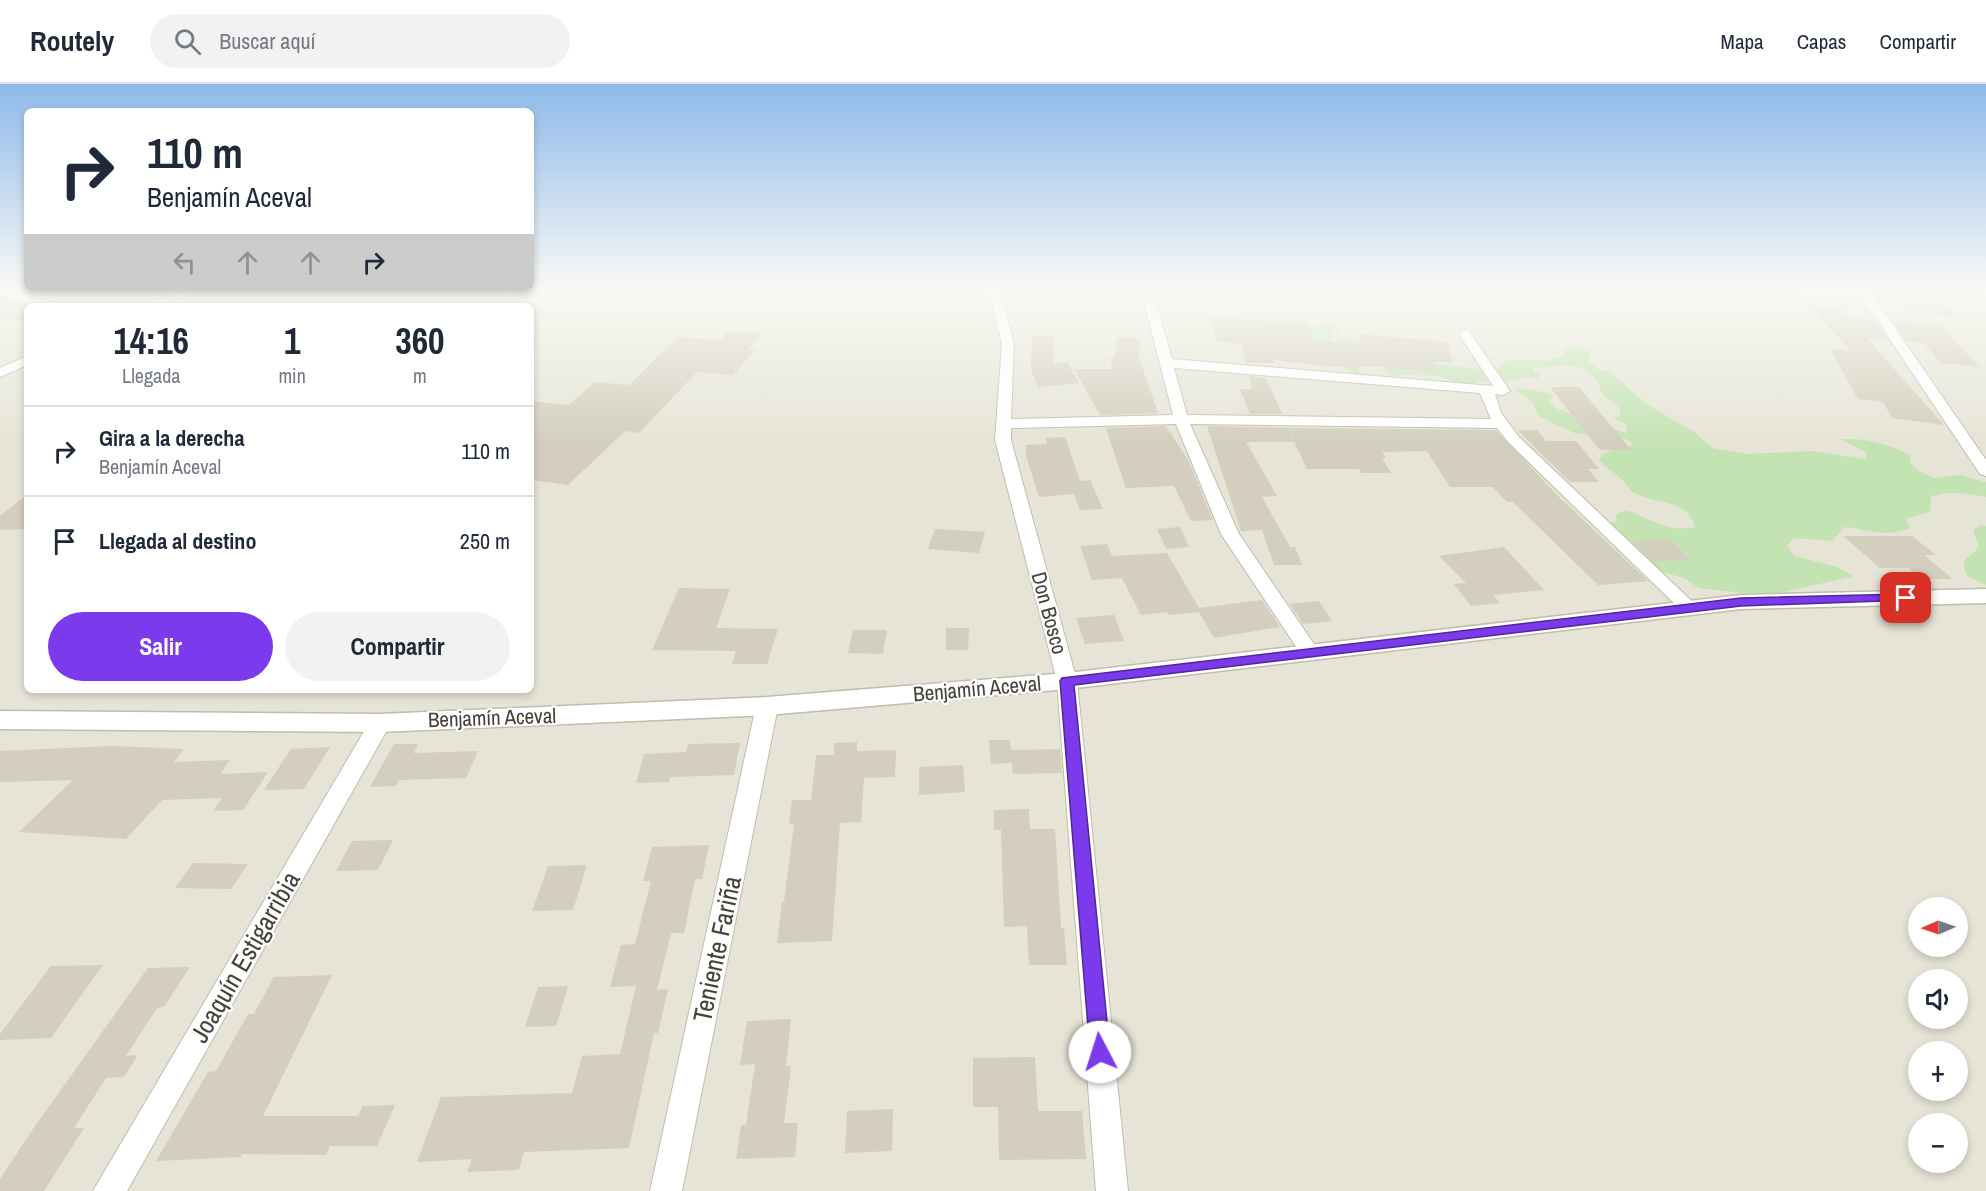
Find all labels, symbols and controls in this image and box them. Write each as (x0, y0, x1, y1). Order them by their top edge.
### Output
search box (150, 14, 570, 68)
text: Routely (30, 22, 114, 60)
icon: search (171, 25, 204, 58)
text: Buscar aquí (219, 26, 315, 56)
text: Mapa (1721, 27, 1764, 56)
text: Capas (1797, 27, 1846, 56)
text: Compartir (1879, 27, 1956, 56)
text: 110 m (147, 125, 243, 181)
icon: right (48, 132, 126, 210)
text: Benjamín Aceval (147, 179, 312, 215)
icon: left (168, 246, 201, 279)
icon: ahead (231, 246, 264, 279)
icon: ahead (294, 246, 327, 279)
icon: right (357, 246, 390, 279)
text: 14:16 (113, 317, 189, 365)
text: 1 (284, 317, 300, 365)
text: 360 (395, 317, 445, 365)
text: Llegada (122, 362, 180, 389)
text: min (278, 362, 306, 389)
text: m (413, 362, 427, 389)
text: Gira a la derecha (99, 423, 244, 453)
icon: right (48, 435, 81, 468)
text: 110 m (461, 436, 510, 466)
text: Benjamín Aceval (99, 453, 221, 480)
icon: arrive (48, 525, 81, 558)
text: Llegada al destino (99, 526, 256, 556)
text: 250 m (460, 526, 510, 556)
street label: Don Bosco (1025, 568, 1074, 657)
pin (1880, 572, 1931, 623)
icon: arrive (1889, 581, 1922, 614)
button: Salir (48, 612, 273, 681)
button: Compartir (285, 612, 510, 681)
street label: Benjamín Aceval (912, 668, 1042, 709)
street label: Benjamín Aceval (427, 701, 557, 734)
street label: Joaquín Estigarribia (181, 865, 308, 1049)
street label: Teniente Fariña (684, 873, 749, 1025)
north arrow (1908, 897, 1968, 957)
map controls (1908, 897, 1968, 1173)
button: sound (1908, 969, 1968, 1029)
position arrow (1068, 1020, 1132, 1084)
button: + (1908, 1041, 1968, 1101)
button: − (1908, 1113, 1968, 1173)

